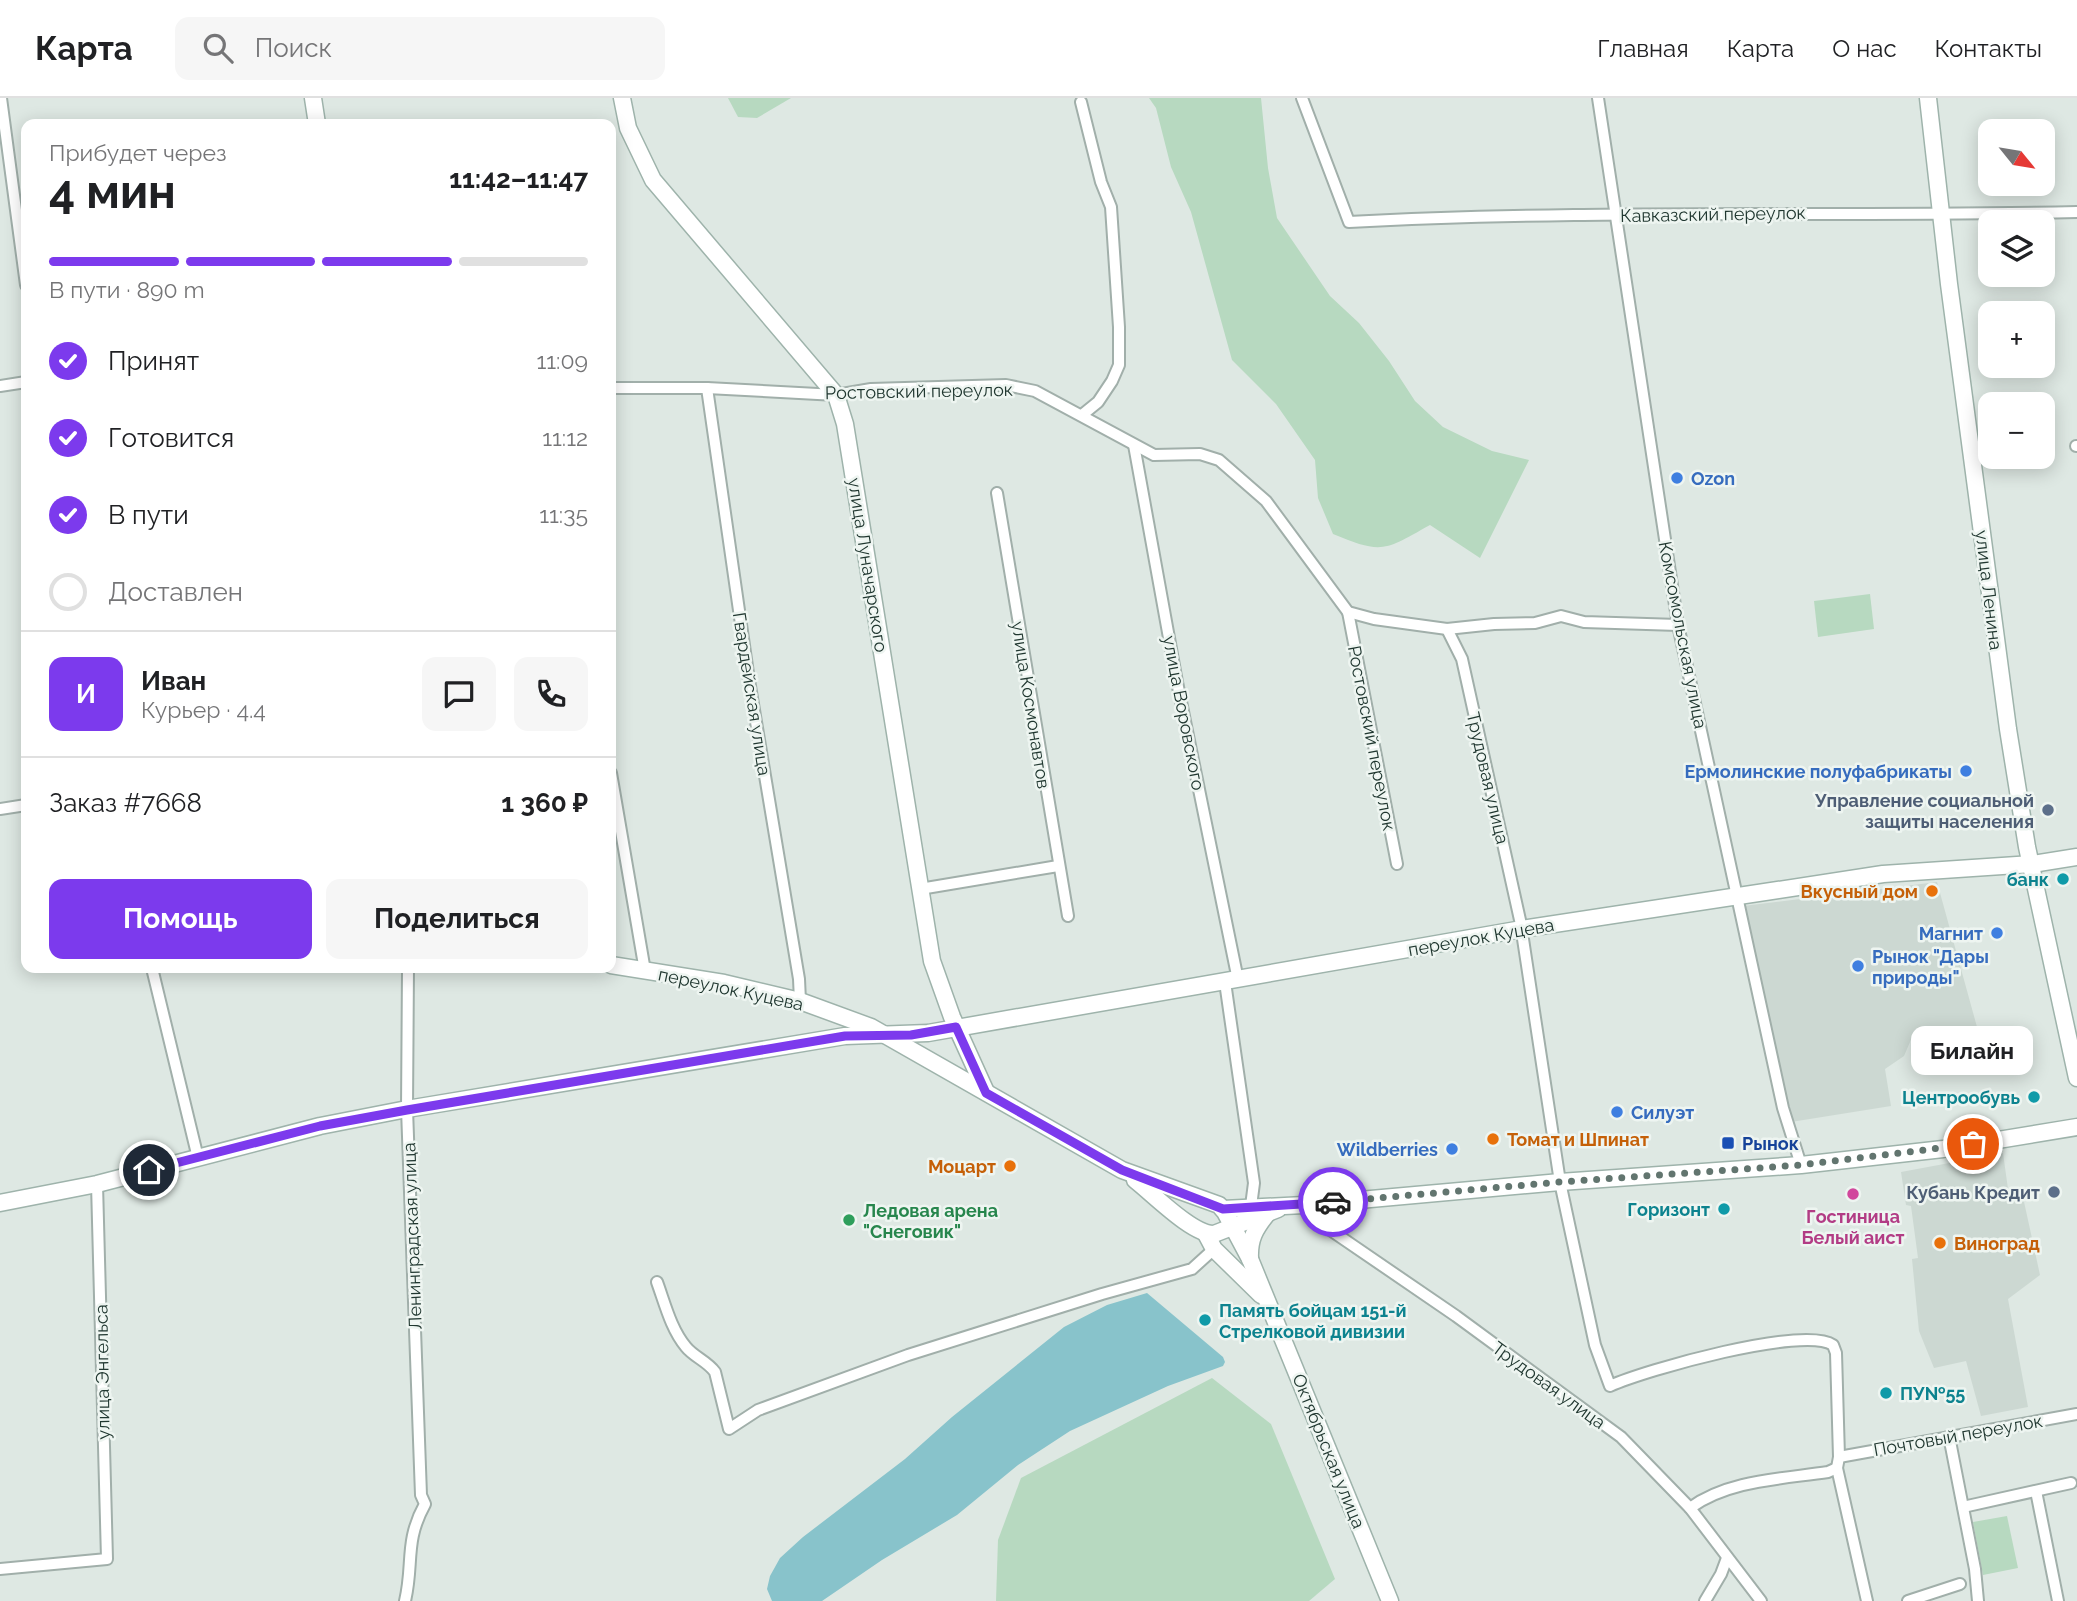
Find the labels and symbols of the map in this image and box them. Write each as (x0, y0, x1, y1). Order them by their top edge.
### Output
north arrow (1978, 119, 2054, 196)
street label: Кавказский переулок (1620, 202, 1806, 226)
street label: Ростовский переулок (825, 379, 1013, 403)
place label: Ozon (1691, 468, 1735, 489)
marker: Ozon (1669, 470, 1685, 486)
street label: улица Луначарского (844, 476, 892, 654)
street label: улица Ленина (1971, 529, 2007, 651)
street label: Комсомольская улица (1655, 540, 1711, 730)
street label: Гвардейская улица (729, 611, 775, 777)
street label: улица Космонавтов (1007, 620, 1055, 790)
street label: улица Воровского (1159, 634, 1209, 792)
street label: Ростовский переулок (1344, 644, 1400, 832)
street label: Трудовая улица (1463, 710, 1513, 846)
place label: Ермолинские полуфабрикаты (1684, 761, 1952, 782)
marker: Ермолинские полуфабрикаты (1958, 763, 1974, 779)
place label: Управление социальной защиты населения (1814, 790, 2034, 832)
marker: Управление социальной защиты населения (2040, 802, 2056, 818)
place label: банк (2006, 869, 2049, 890)
marker: банк (2055, 871, 2071, 887)
place label: Вкусный дом (1800, 881, 1918, 902)
marker: Вкусный дом (1924, 883, 1940, 899)
street label: переулок Куцева (1406, 914, 1556, 960)
place label: Магнит (1919, 923, 1983, 944)
marker: Магнит (1989, 925, 2005, 941)
place label: Рынок "Дары природы" (1872, 946, 1989, 988)
marker: Рынок "Дары природы" (1850, 958, 1866, 974)
street label: переулок Куцева (657, 963, 805, 1015)
callout: Билайн (1912, 1025, 2034, 1074)
place label: Центрообувь (1902, 1087, 2020, 1108)
marker: Центрообувь (2026, 1089, 2042, 1105)
place label: Силуэт (1631, 1102, 1694, 1123)
marker: Силуэт (1609, 1104, 1625, 1120)
pin (1943, 1114, 2003, 1174)
place label: Томат и Шпинат (1507, 1129, 1649, 1150)
marker: Томат и Шпинат (1485, 1131, 1501, 1147)
place label: Рынок (1742, 1133, 1799, 1154)
marker: Рынок (1720, 1135, 1736, 1151)
place label: Wildberries (1337, 1139, 1438, 1160)
pin (119, 1140, 179, 1200)
marker: Wildberries (1444, 1141, 1460, 1157)
street label: Ленинградская улица (398, 1142, 426, 1330)
place label: Моцарт (928, 1156, 996, 1177)
marker: Моцарт (1002, 1158, 1018, 1174)
courier (1298, 1167, 1368, 1237)
place label: Кубань Кредит (1906, 1182, 2040, 1203)
marker: Кубань Кредит (2046, 1184, 2062, 1200)
marker: Гостиница Белый аист (1845, 1186, 1861, 1202)
place label: Горизонт (1627, 1199, 1710, 1220)
place label: Ледовая арена "Снеговик" (863, 1200, 998, 1242)
marker: Горизонт (1716, 1201, 1732, 1217)
place label: Гостиница Белый аист (1801, 1206, 1905, 1248)
marker: Ледовая арена "Снеговик" (841, 1212, 857, 1228)
place label: Виноград (1954, 1233, 2040, 1254)
marker: Виноград (1932, 1235, 1948, 1251)
place label: Память бойцам 151-й Стрелковой дивизии (1219, 1300, 1407, 1342)
street label: улица Энгельса (90, 1304, 114, 1440)
marker: Память бойцам 151-й Стрелковой дивизии (1197, 1312, 1213, 1328)
street label: Трудовая улица (1488, 1337, 1610, 1433)
street label: Октябрьская улица (1288, 1371, 1370, 1531)
place label: ПУ№55 (1900, 1383, 1965, 1404)
marker: ПУ№55 (1878, 1385, 1894, 1401)
street label: Почтовый переулок (1872, 1410, 2044, 1460)

